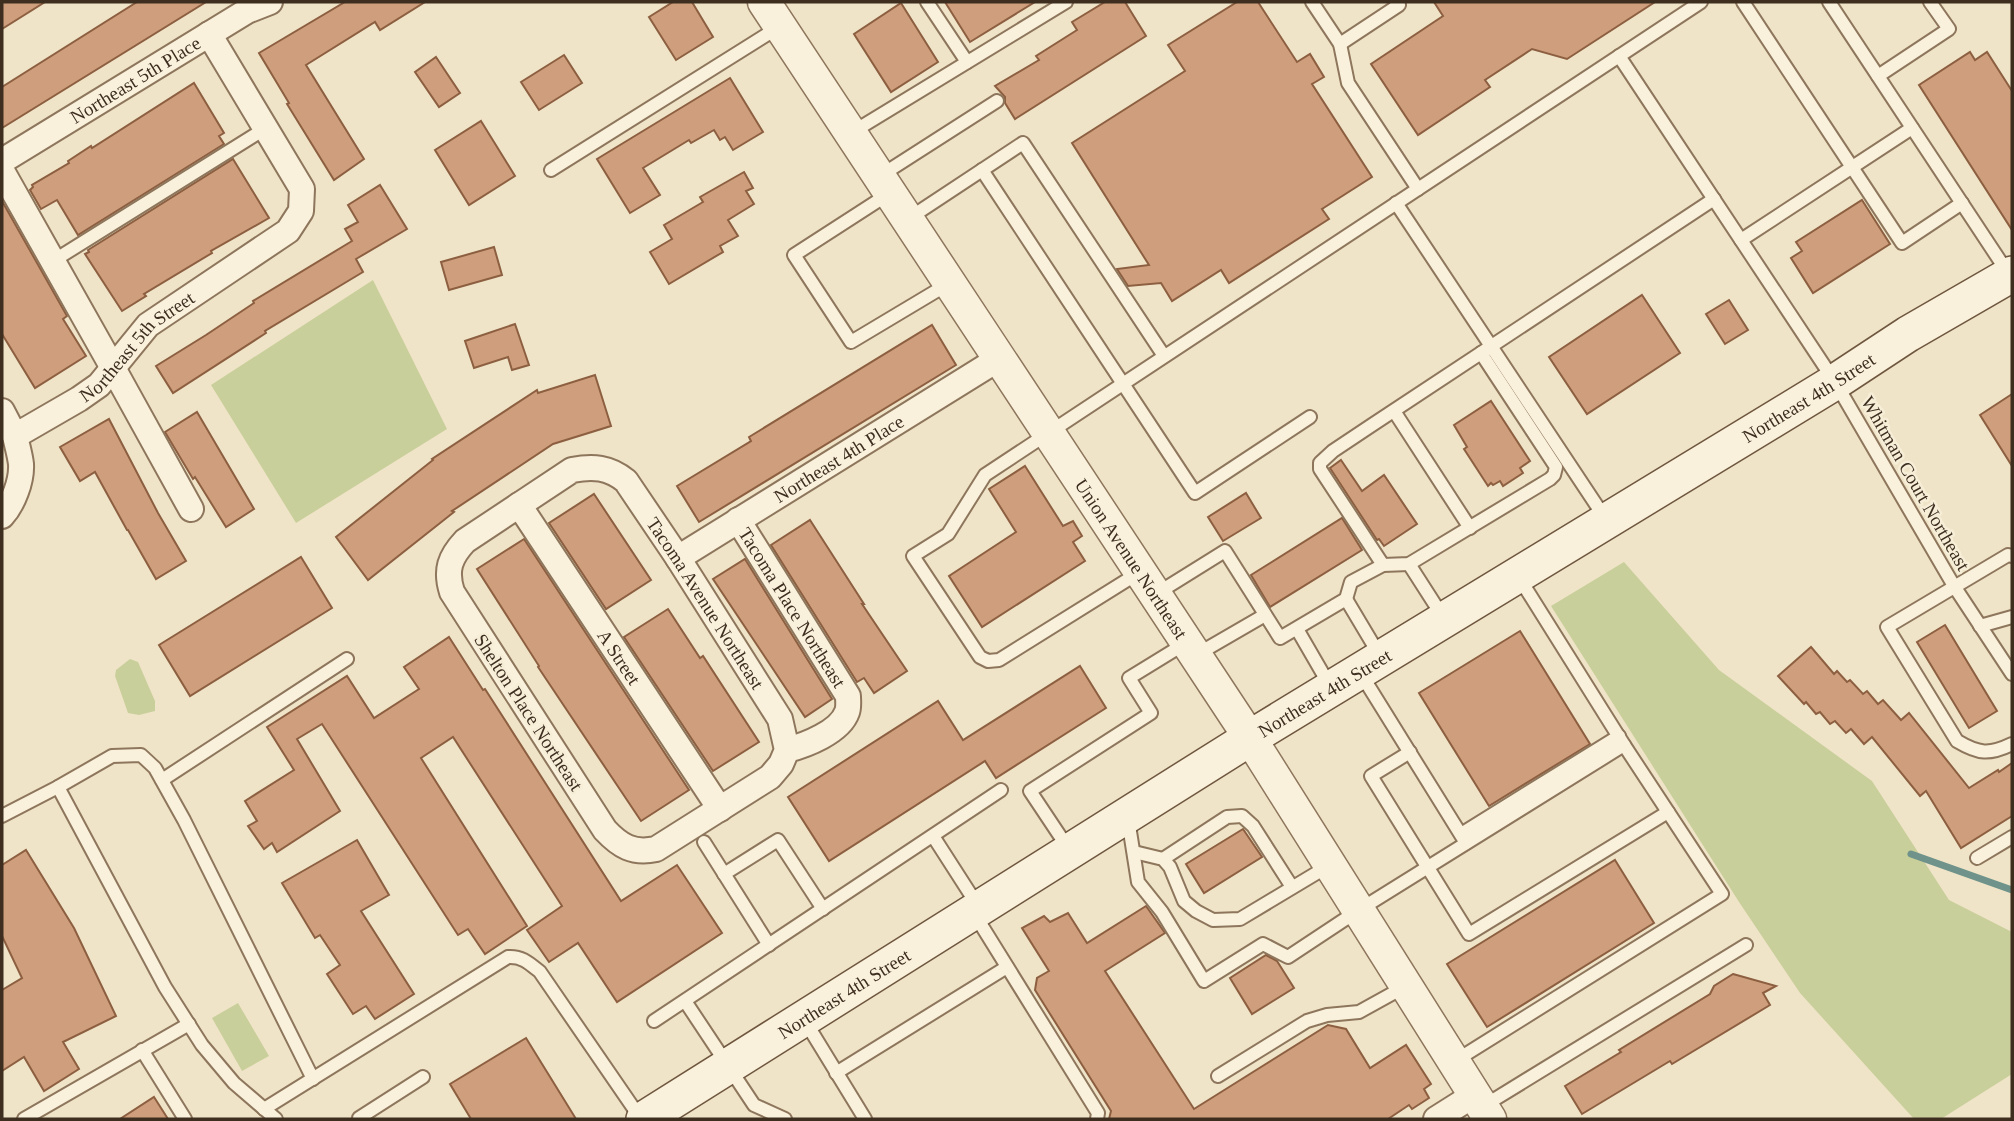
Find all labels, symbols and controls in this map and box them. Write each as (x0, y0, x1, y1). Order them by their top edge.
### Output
street label: Northeast 5th Place (66, 32, 204, 128)
street label: Northeast 5th Street (76, 287, 199, 406)
street label: Northeast 4th Street (1739, 348, 1880, 447)
street label: Whitman Court Northeast (1857, 393, 1974, 575)
street label: Northeast 4th Place (770, 411, 908, 507)
street label: Union Avenue Northeast (1071, 475, 1192, 644)
street label: Tacoma Avenue Northeast (643, 513, 769, 694)
street label: Tacoma Place Northeast (734, 524, 850, 692)
street label: A Street (593, 626, 645, 689)
street label: Shelton Place Northeast (470, 630, 587, 795)
street label: Northeast 4th Street (1254, 644, 1396, 742)
street label: Northeast 4th Street (774, 944, 915, 1043)

